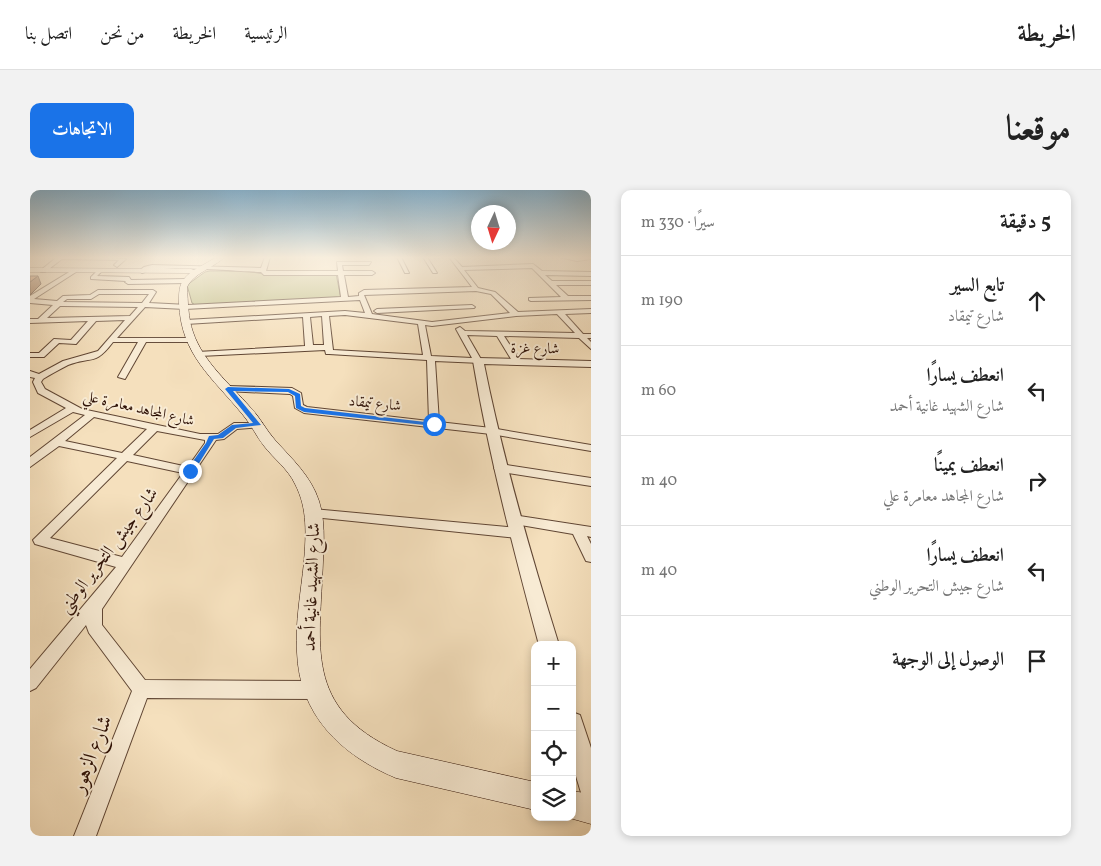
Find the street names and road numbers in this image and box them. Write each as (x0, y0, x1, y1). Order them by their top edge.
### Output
street label: شارع غزة (510, 339, 560, 361)
street label: شارع المجاهد معامرة علي (81, 386, 196, 434)
street label: شارع تيمقاد (347, 391, 402, 419)
street label: شارع جيش التحرير الوطني (53, 483, 167, 621)
street label: شارع الشهيد غانية أحمد (296, 522, 328, 652)
street label: شارع الزهور (64, 712, 122, 800)

